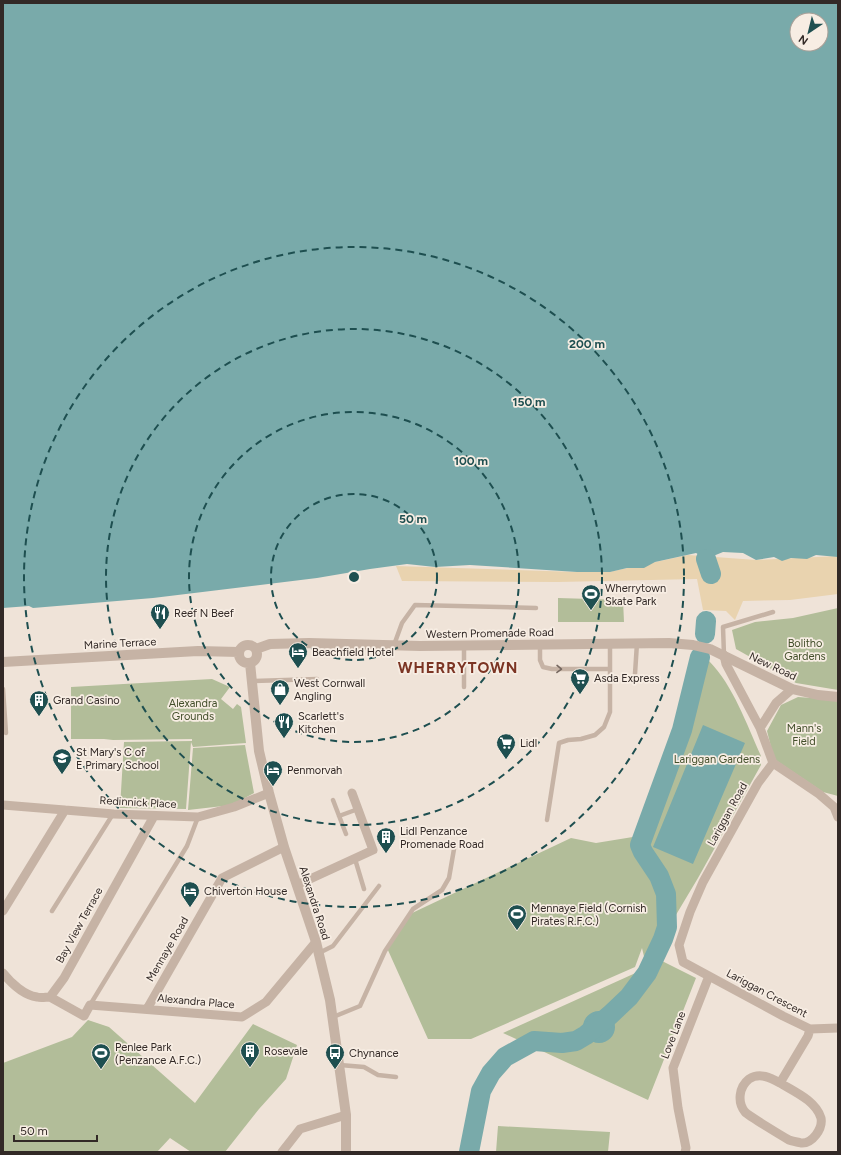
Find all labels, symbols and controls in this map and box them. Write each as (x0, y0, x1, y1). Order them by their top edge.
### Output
north arrow (789, 12, 829, 52)
text: N (796, 32, 811, 48)
text: 200 m (569, 337, 605, 351)
text: 150 m (512, 395, 546, 409)
text: 100 m (454, 454, 488, 468)
text: 50 m (399, 512, 427, 526)
centre of rings (347, 570, 361, 584)
place label: Wherrytown Skate Park (605, 582, 666, 608)
sports icon: Wherrytown Skate Park (580, 583, 602, 611)
restaurant icon: Reef N Beef (149, 602, 171, 630)
place label: Reef N Beef (174, 607, 235, 620)
street label: Western Promenade Road (426, 626, 554, 641)
street label: Marine Terrace (84, 635, 157, 652)
park label: Bolitho Gardens (784, 637, 826, 663)
hotel icon: Beachfield Hotel (287, 641, 309, 669)
place label: Beachfield Hotel (312, 646, 394, 659)
street label: New Road (747, 650, 799, 683)
district label: WHERRYTOWN (398, 659, 518, 677)
one-way arrow (556, 664, 562, 673)
supermarket icon: Asda Express (569, 667, 591, 695)
place label: Asda Express (594, 672, 660, 685)
place label: West Cornwall Angling (294, 677, 365, 703)
shop icon: West Cornwall Angling (269, 678, 291, 706)
building icon: Grand Casino (28, 689, 50, 717)
place label: Grand Casino (53, 694, 120, 707)
park label: Alexandra Grounds (169, 697, 217, 723)
place label: Scarlett's Kitchen (298, 710, 344, 736)
restaurant icon: Scarlett's Kitchen (273, 711, 295, 739)
park label: Mann's Field (787, 722, 821, 748)
supermarket icon: Lidl (495, 732, 517, 760)
place label: Lidl (520, 737, 537, 750)
place label: St Mary's C of E Primary School (76, 746, 159, 772)
school or university icon: St Mary's C of E Primary School (51, 747, 73, 775)
park label: Lariggan Gardens (674, 753, 760, 766)
hotel icon: Penmorvah (262, 759, 284, 787)
place label: Penmorvah (287, 764, 342, 777)
street label: Lariggan Road (705, 780, 750, 848)
street label: Redinnick Place (99, 794, 177, 811)
place label: Lidl Penzance Promenade Road (400, 825, 484, 851)
building icon: Lidl Penzance Promenade Road (375, 826, 397, 854)
street label: Alexandra Road (297, 865, 333, 942)
hotel icon: Chiverton House (179, 880, 201, 908)
street label: Bay View Terrace (53, 885, 106, 965)
place label: Chiverton House (204, 885, 287, 898)
place label: Mennaye Field (Cornish Pirates R.F.C.) (531, 902, 646, 928)
sports icon: Mennaye Field (Cornish Pirates R.F.C.) (506, 903, 528, 931)
street label: Mennaye Road (144, 914, 191, 984)
street label: Lariggan Crescent (724, 967, 810, 1020)
street label: Alexandra Place (157, 992, 235, 1011)
street label: Love Lane (658, 1010, 688, 1061)
building icon: Rosevale (239, 1040, 261, 1068)
place label: Penlee Park (Penzance A.F.C.) (115, 1041, 201, 1067)
sports icon: Penlee Park (Penzance A.F.C.) (90, 1042, 112, 1070)
bus stop icon: Chynance (324, 1042, 346, 1070)
place label: Rosevale (264, 1045, 308, 1058)
place label: Chynance (349, 1047, 399, 1060)
scale bar (14, 1117, 97, 1143)
text: 50 m (20, 1124, 48, 1138)

